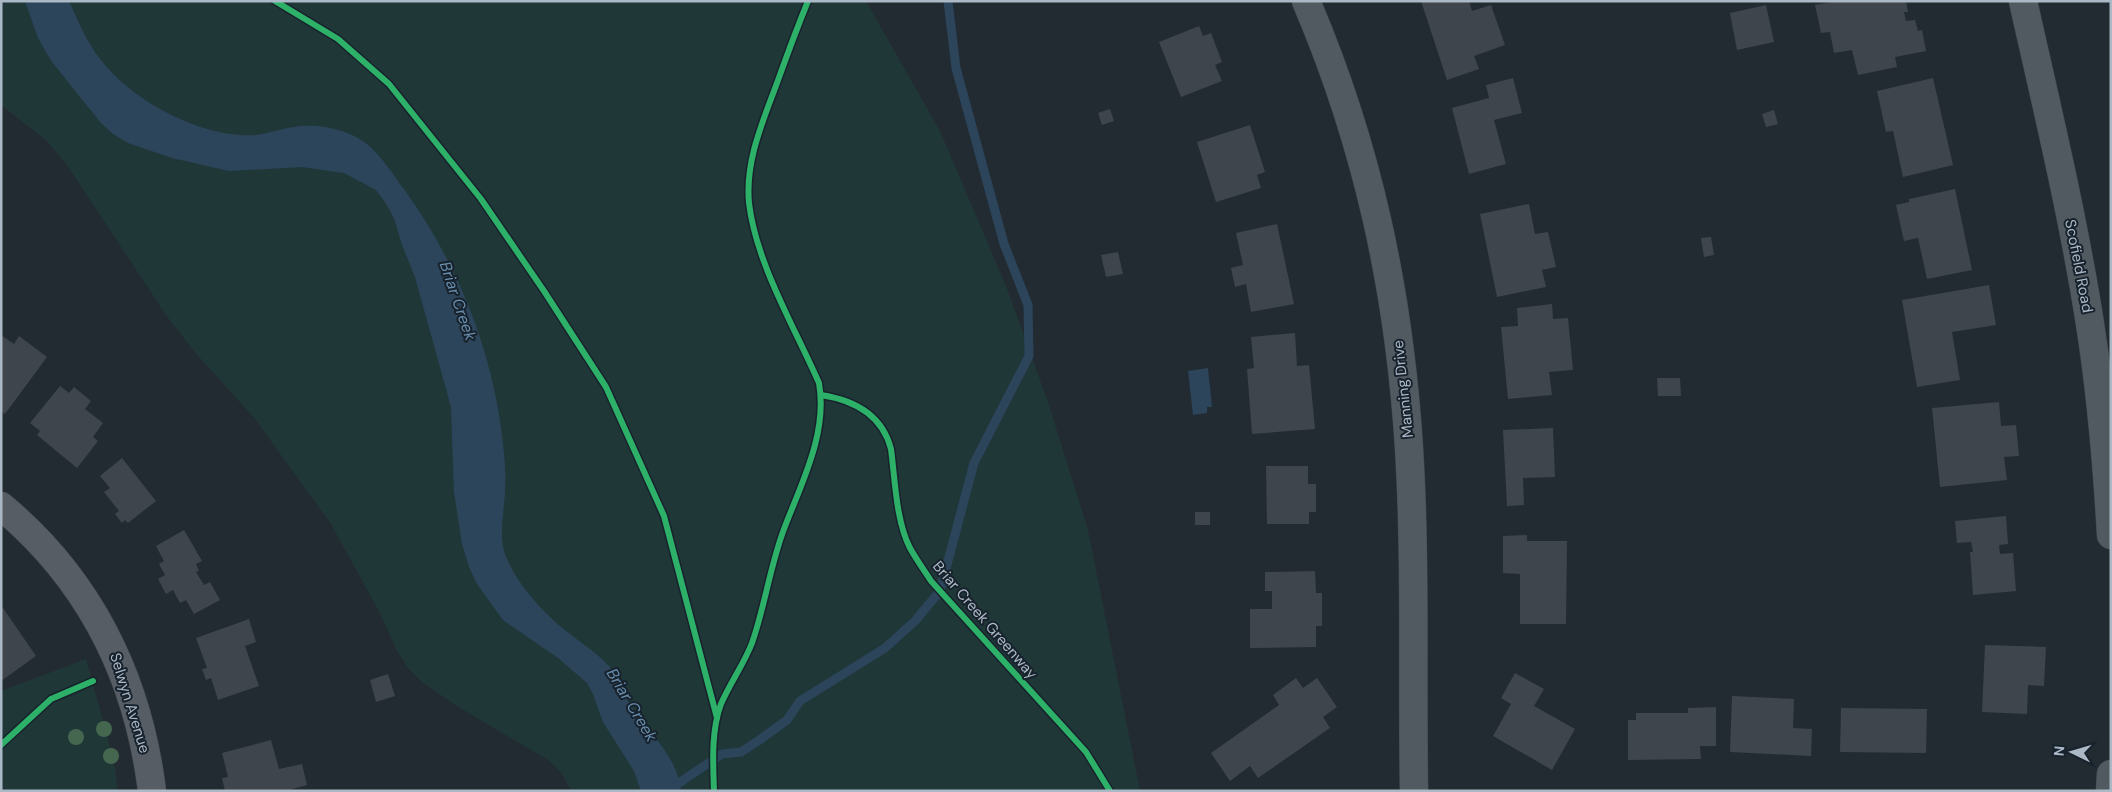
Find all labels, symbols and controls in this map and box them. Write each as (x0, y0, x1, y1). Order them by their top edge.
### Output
street label: Scofield Road (2060, 218, 2098, 314)
water label: Briar Creek (435, 259, 482, 344)
street label: Manning Drive (1388, 339, 1418, 439)
street label: Briar Creek Greenway (928, 557, 1042, 684)
street label: Selwyn Avenue (105, 650, 155, 756)
water label: Briar Creek (602, 664, 663, 746)
north arrow (2047, 727, 2097, 777)
text: N (2050, 745, 2068, 757)

